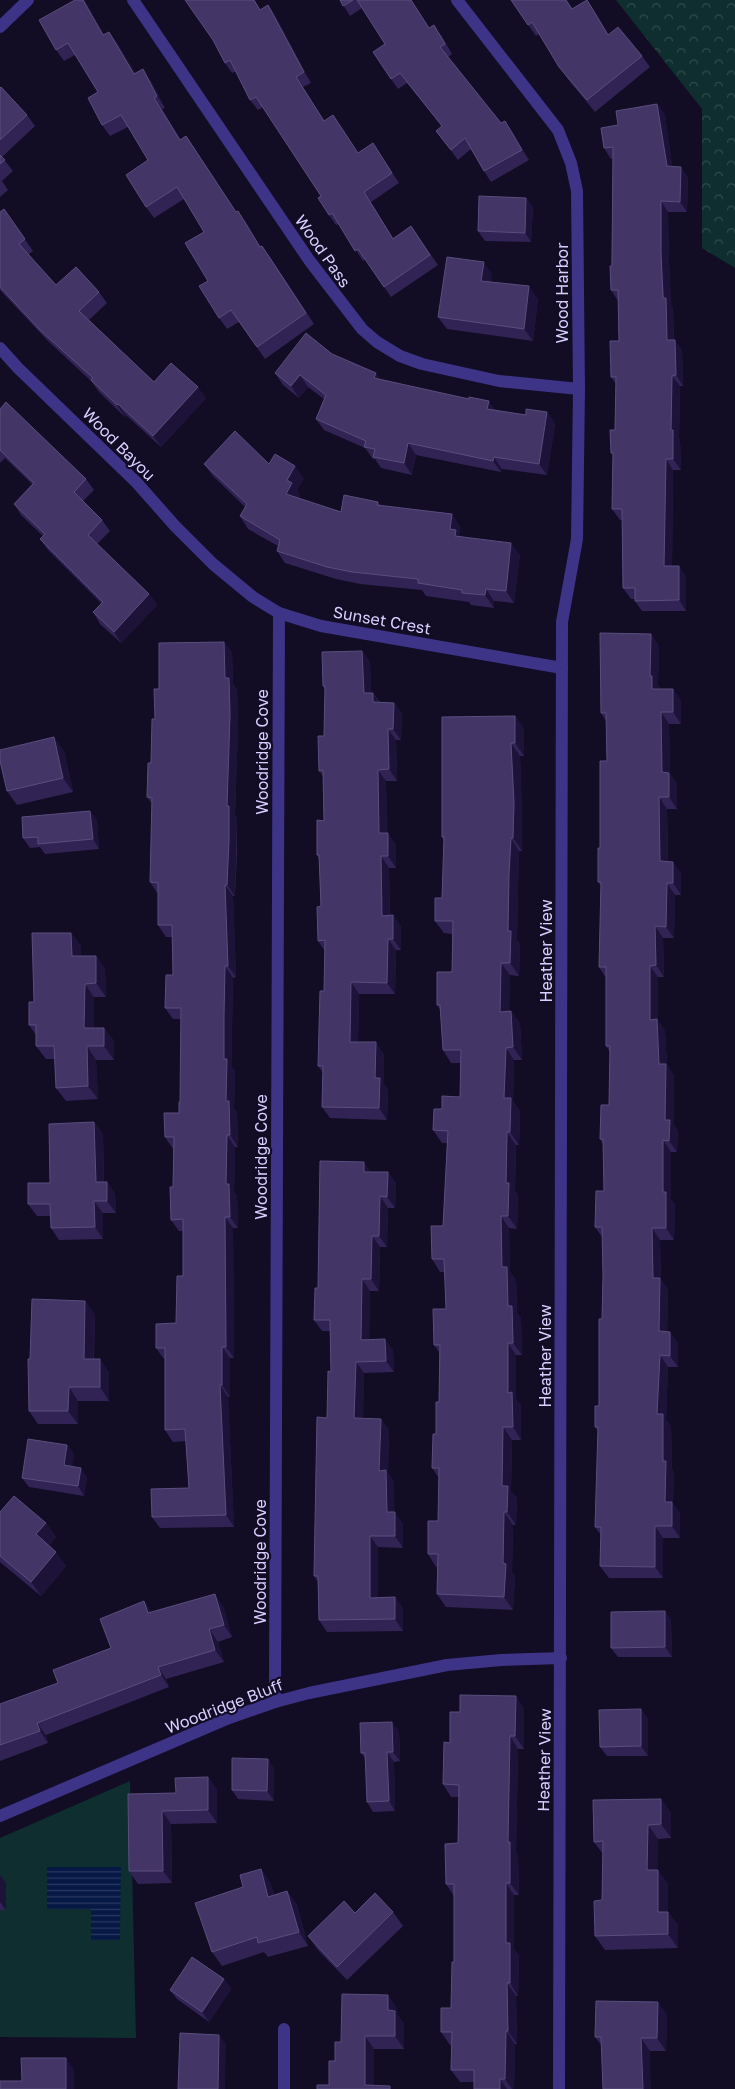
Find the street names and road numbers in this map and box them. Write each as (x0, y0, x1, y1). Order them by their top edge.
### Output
street label: Wood Pass (291, 211, 355, 291)
street label: Wood Harbor (552, 243, 572, 343)
street label: Wood Bayou (78, 403, 160, 485)
street label: Sunset Crest (331, 602, 433, 638)
street label: Woodridge Cove (252, 689, 272, 815)
street label: Heather View (536, 899, 556, 1003)
street label: Woodridge Cove (251, 1094, 271, 1220)
street label: Heather View (535, 1304, 555, 1408)
street label: Woodridge Cove (250, 1499, 270, 1625)
street label: Woodridge Bluff (162, 1674, 286, 1738)
street label: Heather View (533, 1708, 555, 1812)

